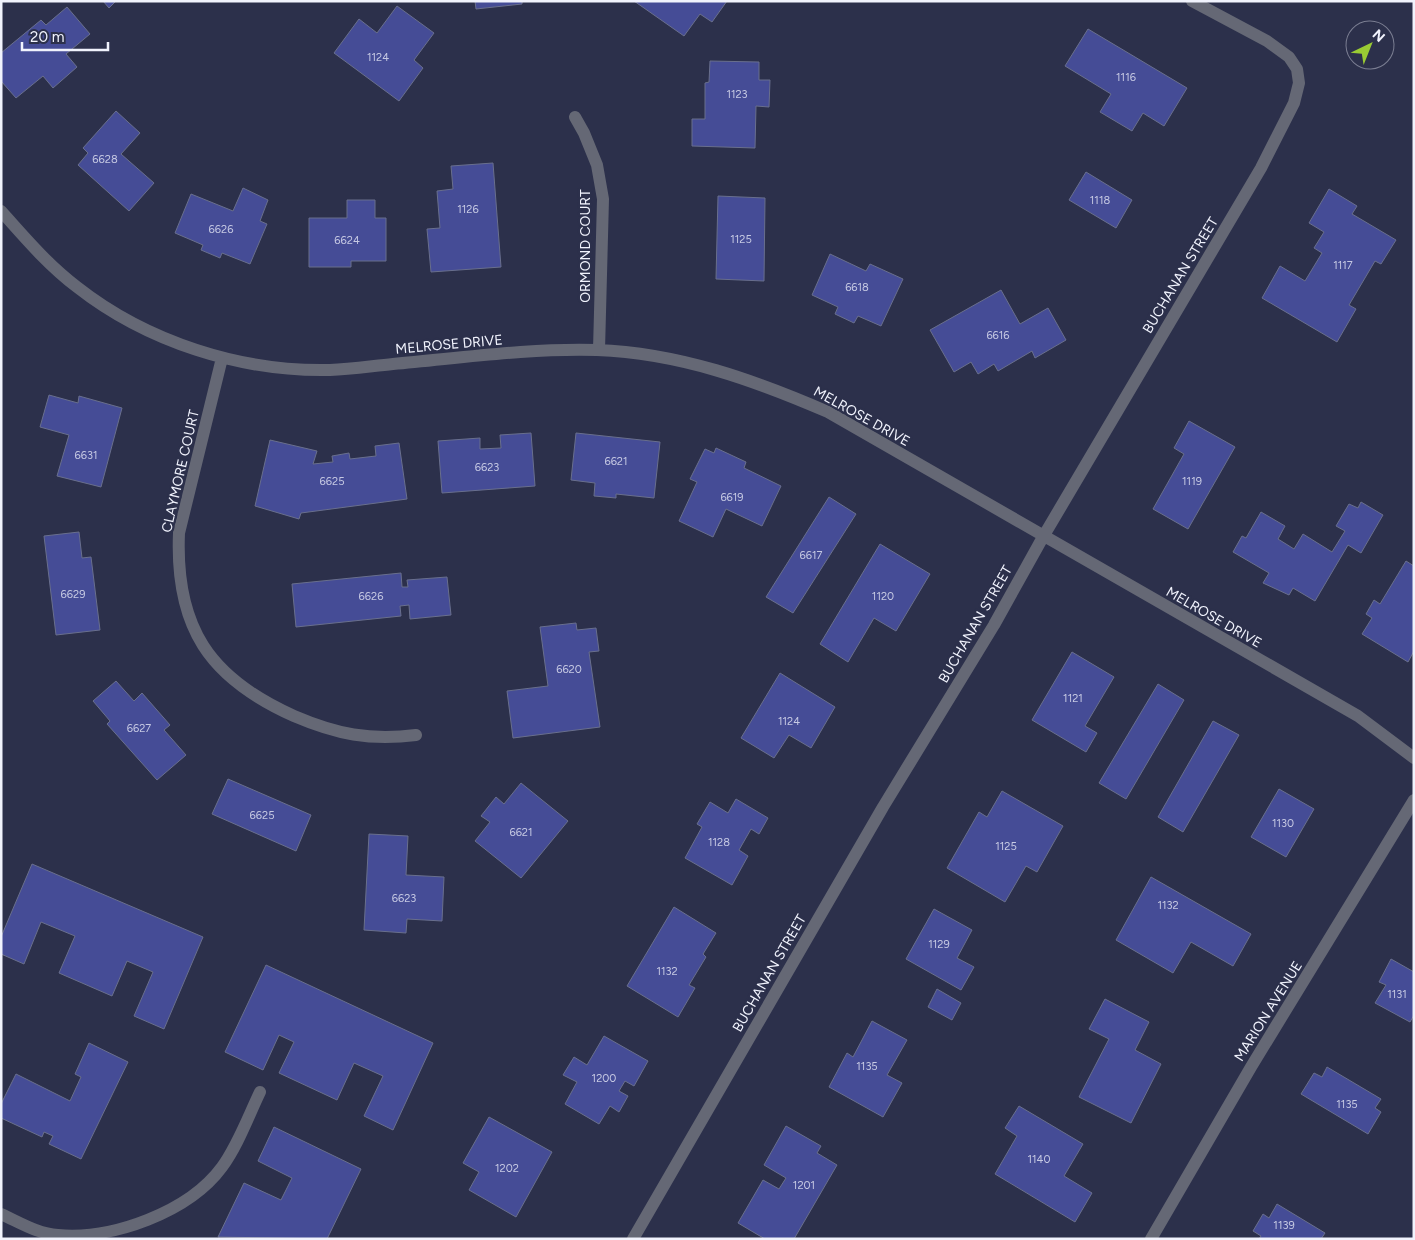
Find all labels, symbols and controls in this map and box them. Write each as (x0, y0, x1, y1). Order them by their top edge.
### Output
scale bar (22, 20, 109, 52)
north arrow (1345, 20, 1395, 70)
text: N (1369, 26, 1388, 46)
text: 20 m (30, 28, 64, 46)
house number: 1124 (367, 51, 389, 64)
house number: 1116 (1116, 71, 1136, 84)
house number: 1123 (726, 88, 748, 101)
house number: 6628 (92, 153, 118, 166)
street label: ORMOND COURT (577, 189, 594, 303)
house number: 1118 (1090, 194, 1110, 207)
house number: 1126 (457, 203, 479, 216)
street label: BUCHANAN STREET (1139, 214, 1222, 336)
house number: 6626 (209, 223, 233, 236)
house number: 1125 (730, 233, 752, 246)
house number: 6624 (334, 234, 360, 247)
house number: 1117 (1333, 259, 1353, 272)
house number: 6618 (845, 281, 869, 294)
house number: 6616 (986, 329, 1010, 342)
street label: MELROSE DRIVE (395, 331, 503, 358)
street label: MELROSE DRIVE (811, 383, 913, 450)
street label: CLAYMORE COURT (158, 408, 203, 534)
house number: 6631 (75, 449, 97, 462)
house number: 6621 (604, 455, 628, 468)
house number: 6623 (475, 461, 499, 474)
house number: 6625 (320, 475, 344, 488)
house number: 1119 (1182, 475, 1202, 488)
house number: 6619 (720, 491, 744, 504)
house number: 6617 (800, 549, 823, 562)
street label: BUCHANAN STREET (935, 562, 1016, 686)
street label: MELROSE DRIVE (1163, 583, 1265, 652)
house number: 6629 (61, 588, 85, 601)
house number: 6626 (359, 590, 383, 603)
house number: 1120 (872, 590, 894, 603)
house number: 6620 (556, 663, 582, 676)
house number: 1121 (1063, 692, 1083, 705)
house number: 1124 (778, 715, 800, 728)
house number: 6627 (127, 722, 151, 735)
house number: 6625 (250, 809, 274, 822)
house number: 1130 (1272, 817, 1294, 830)
house number: 6621 (509, 826, 533, 839)
house number: 1128 (708, 836, 730, 849)
house number: 1125 (995, 840, 1017, 853)
house number: 6623 (392, 892, 416, 905)
house number: 1132 (1157, 899, 1179, 912)
street label: BUCHANAN STREET (729, 911, 810, 1035)
house number: 1129 (928, 938, 950, 951)
street label: MARION AVENUE (1231, 958, 1306, 1064)
house number: 1132 (656, 965, 678, 978)
house number: 1131 (1387, 988, 1407, 1001)
house number: 1135 (856, 1060, 878, 1073)
house number: 1200 (592, 1072, 616, 1085)
house number: 1135 (1336, 1098, 1358, 1111)
house number: 1140 (1028, 1153, 1050, 1166)
house number: 1202 (495, 1162, 519, 1175)
house number: 1201 (793, 1179, 815, 1192)
house number: 1139 (1273, 1219, 1295, 1232)

